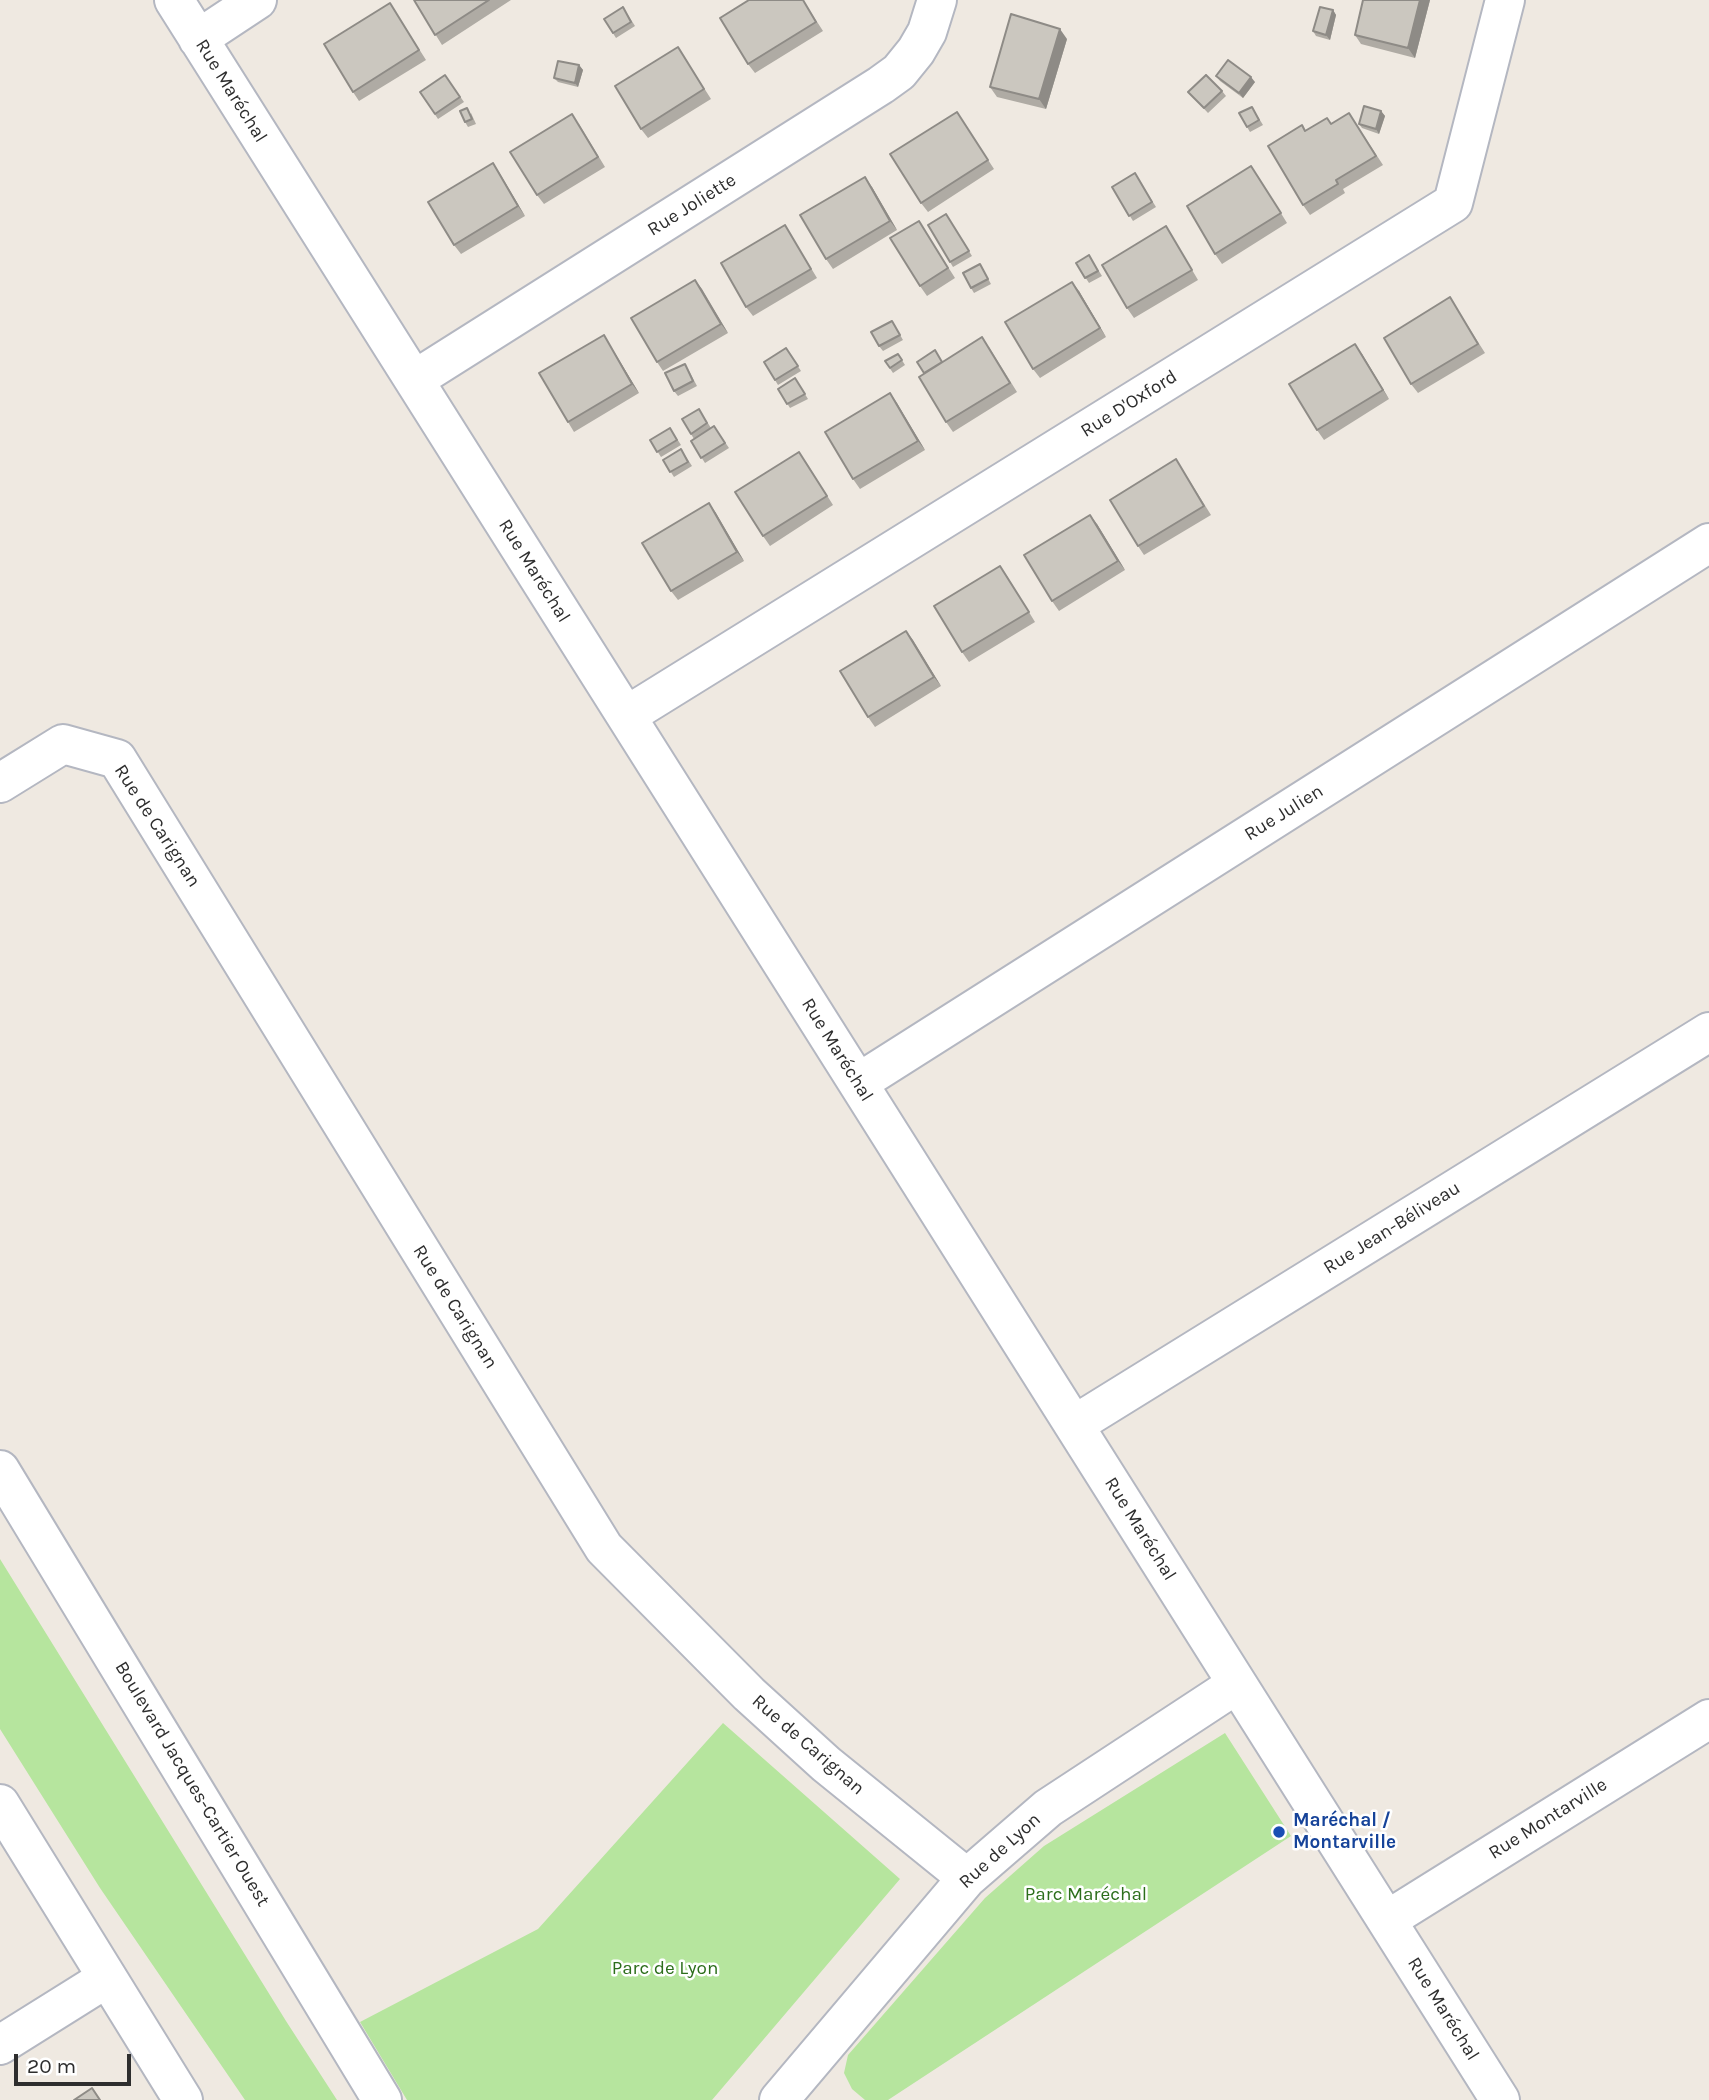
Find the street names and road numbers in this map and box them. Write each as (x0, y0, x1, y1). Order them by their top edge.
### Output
street label: Rue Maréchal (190, 35, 272, 147)
street label: Rue Joliette (643, 169, 741, 241)
street label: Rue D'Oxford (1077, 365, 1181, 443)
street label: Rue Maréchal (493, 515, 575, 627)
street label: Rue de Carignan (109, 760, 205, 892)
street label: Rue Julien (1240, 780, 1328, 846)
street label: Rue Maréchal (796, 994, 878, 1106)
street label: Rue Jean-Béliveau (1319, 1177, 1465, 1279)
street label: Rue de Carignan (408, 1241, 502, 1373)
street label: Rue Maréchal (1099, 1473, 1181, 1585)
street label: Boulevard Jacques-Cartier Ouest (110, 1657, 274, 1911)
street label: Rue de Carignan (747, 1690, 869, 1800)
street label: Rue Montarville (1485, 1773, 1611, 1865)
street label: Rue de Lyon (954, 1808, 1046, 1894)
street label: Rue Maréchal (1402, 1953, 1484, 2065)

